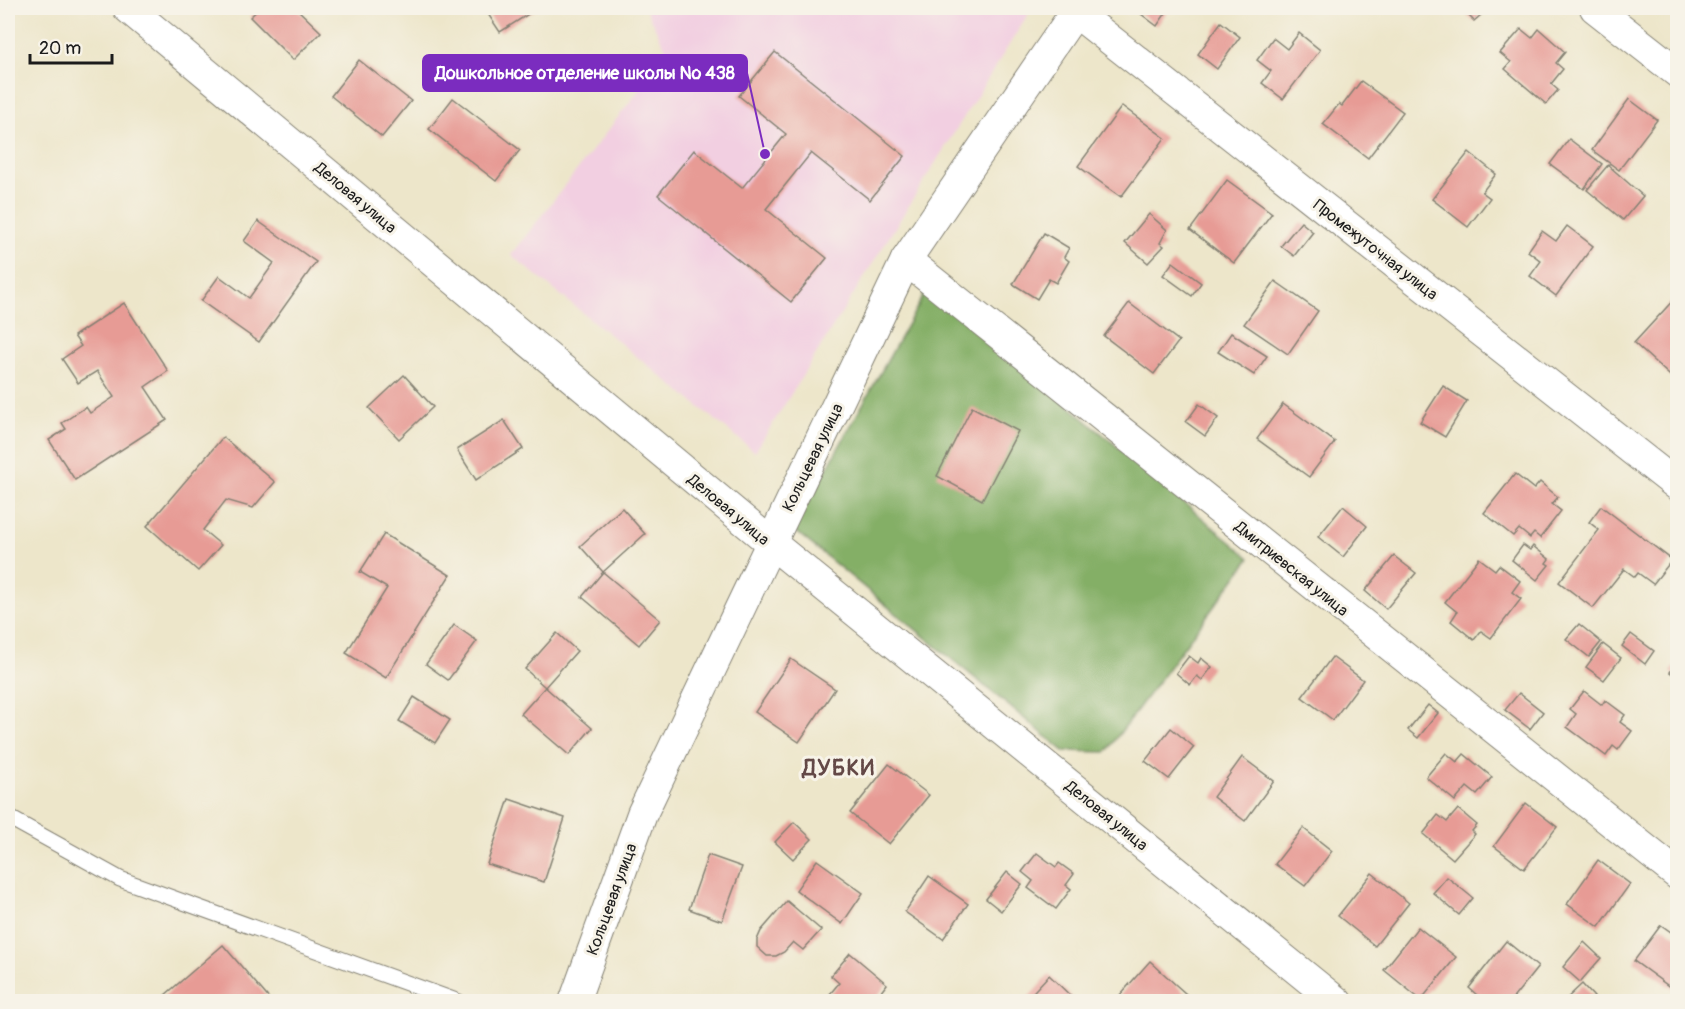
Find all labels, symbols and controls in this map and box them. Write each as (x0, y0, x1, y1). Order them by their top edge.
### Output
scale bar (30, 27, 112, 65)
text: 20 m (39, 37, 81, 60)
callout: Дошкольное отделение школы № 438 (423, 55, 747, 91)
text: Дошкольное отделение школы № 438 (434, 62, 735, 85)
street label: Деловая улица (310, 157, 400, 238)
street label: Промежуточная улица (1309, 195, 1442, 305)
street label: Кольцевая улица (778, 400, 848, 515)
street label: Деловая улица (683, 469, 773, 550)
street label: Дмитриевская улица (1230, 516, 1352, 621)
district label: ДУБКИ (801, 754, 875, 782)
street label: Деловая улица (1060, 776, 1152, 855)
street label: Кольцевая улица (582, 841, 641, 958)

